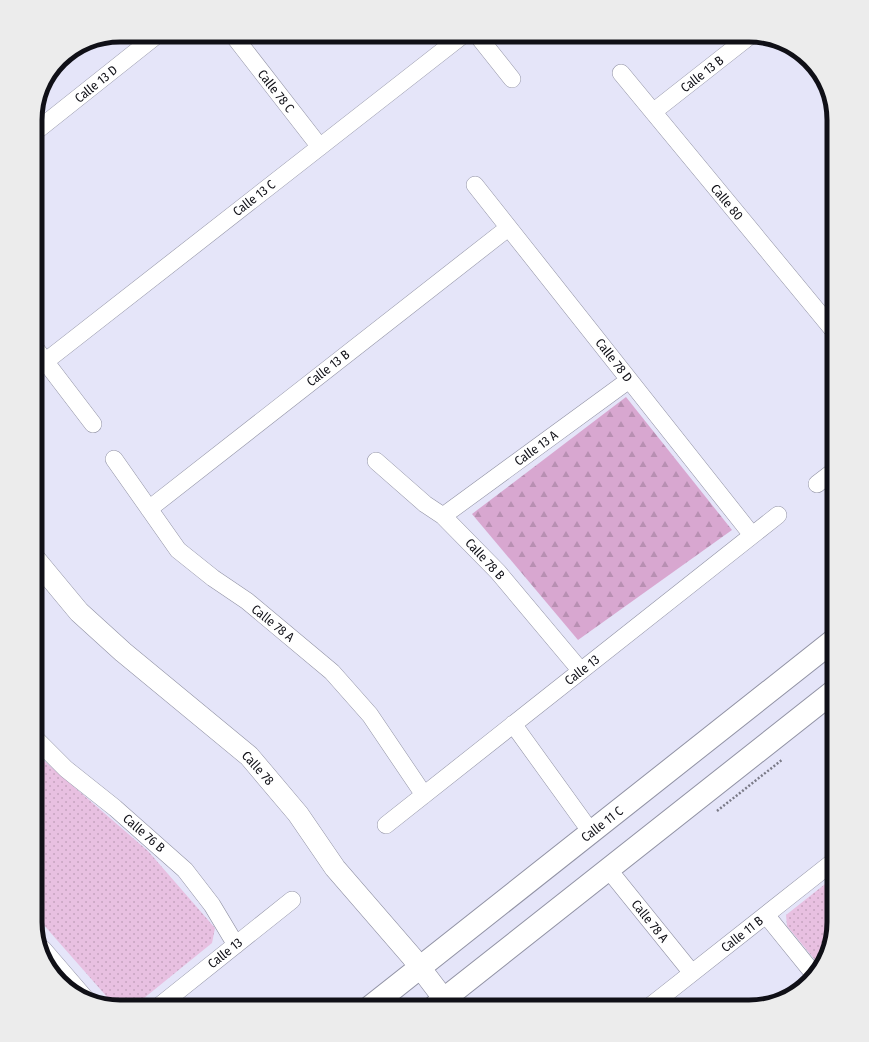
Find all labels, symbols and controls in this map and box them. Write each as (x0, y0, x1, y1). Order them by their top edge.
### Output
street label: Calle 13 B (678, 53, 726, 95)
street label: Calle 13 D (72, 62, 120, 106)
street label: Calle 78 C (255, 67, 298, 116)
street label: Calle 13 C (230, 177, 278, 219)
street label: Calle 80 (708, 181, 746, 223)
street label: Calle 78 D (592, 335, 636, 385)
street label: Calle 13 B (304, 347, 352, 389)
street label: Calle 13 A (511, 427, 561, 469)
street label: Calle 78 B (462, 535, 508, 583)
street label: Calle 78 A (249, 601, 297, 645)
street label: Calle 13 (562, 652, 602, 688)
street label: Calle 78 (239, 748, 277, 788)
street label: Calle 11 C (578, 803, 626, 845)
street label: Calle 76 B (120, 811, 168, 855)
street label: Calle 78 A (628, 897, 672, 945)
street label: Calle 11 B (718, 913, 766, 955)
street label: Calle 13 (205, 935, 245, 971)

